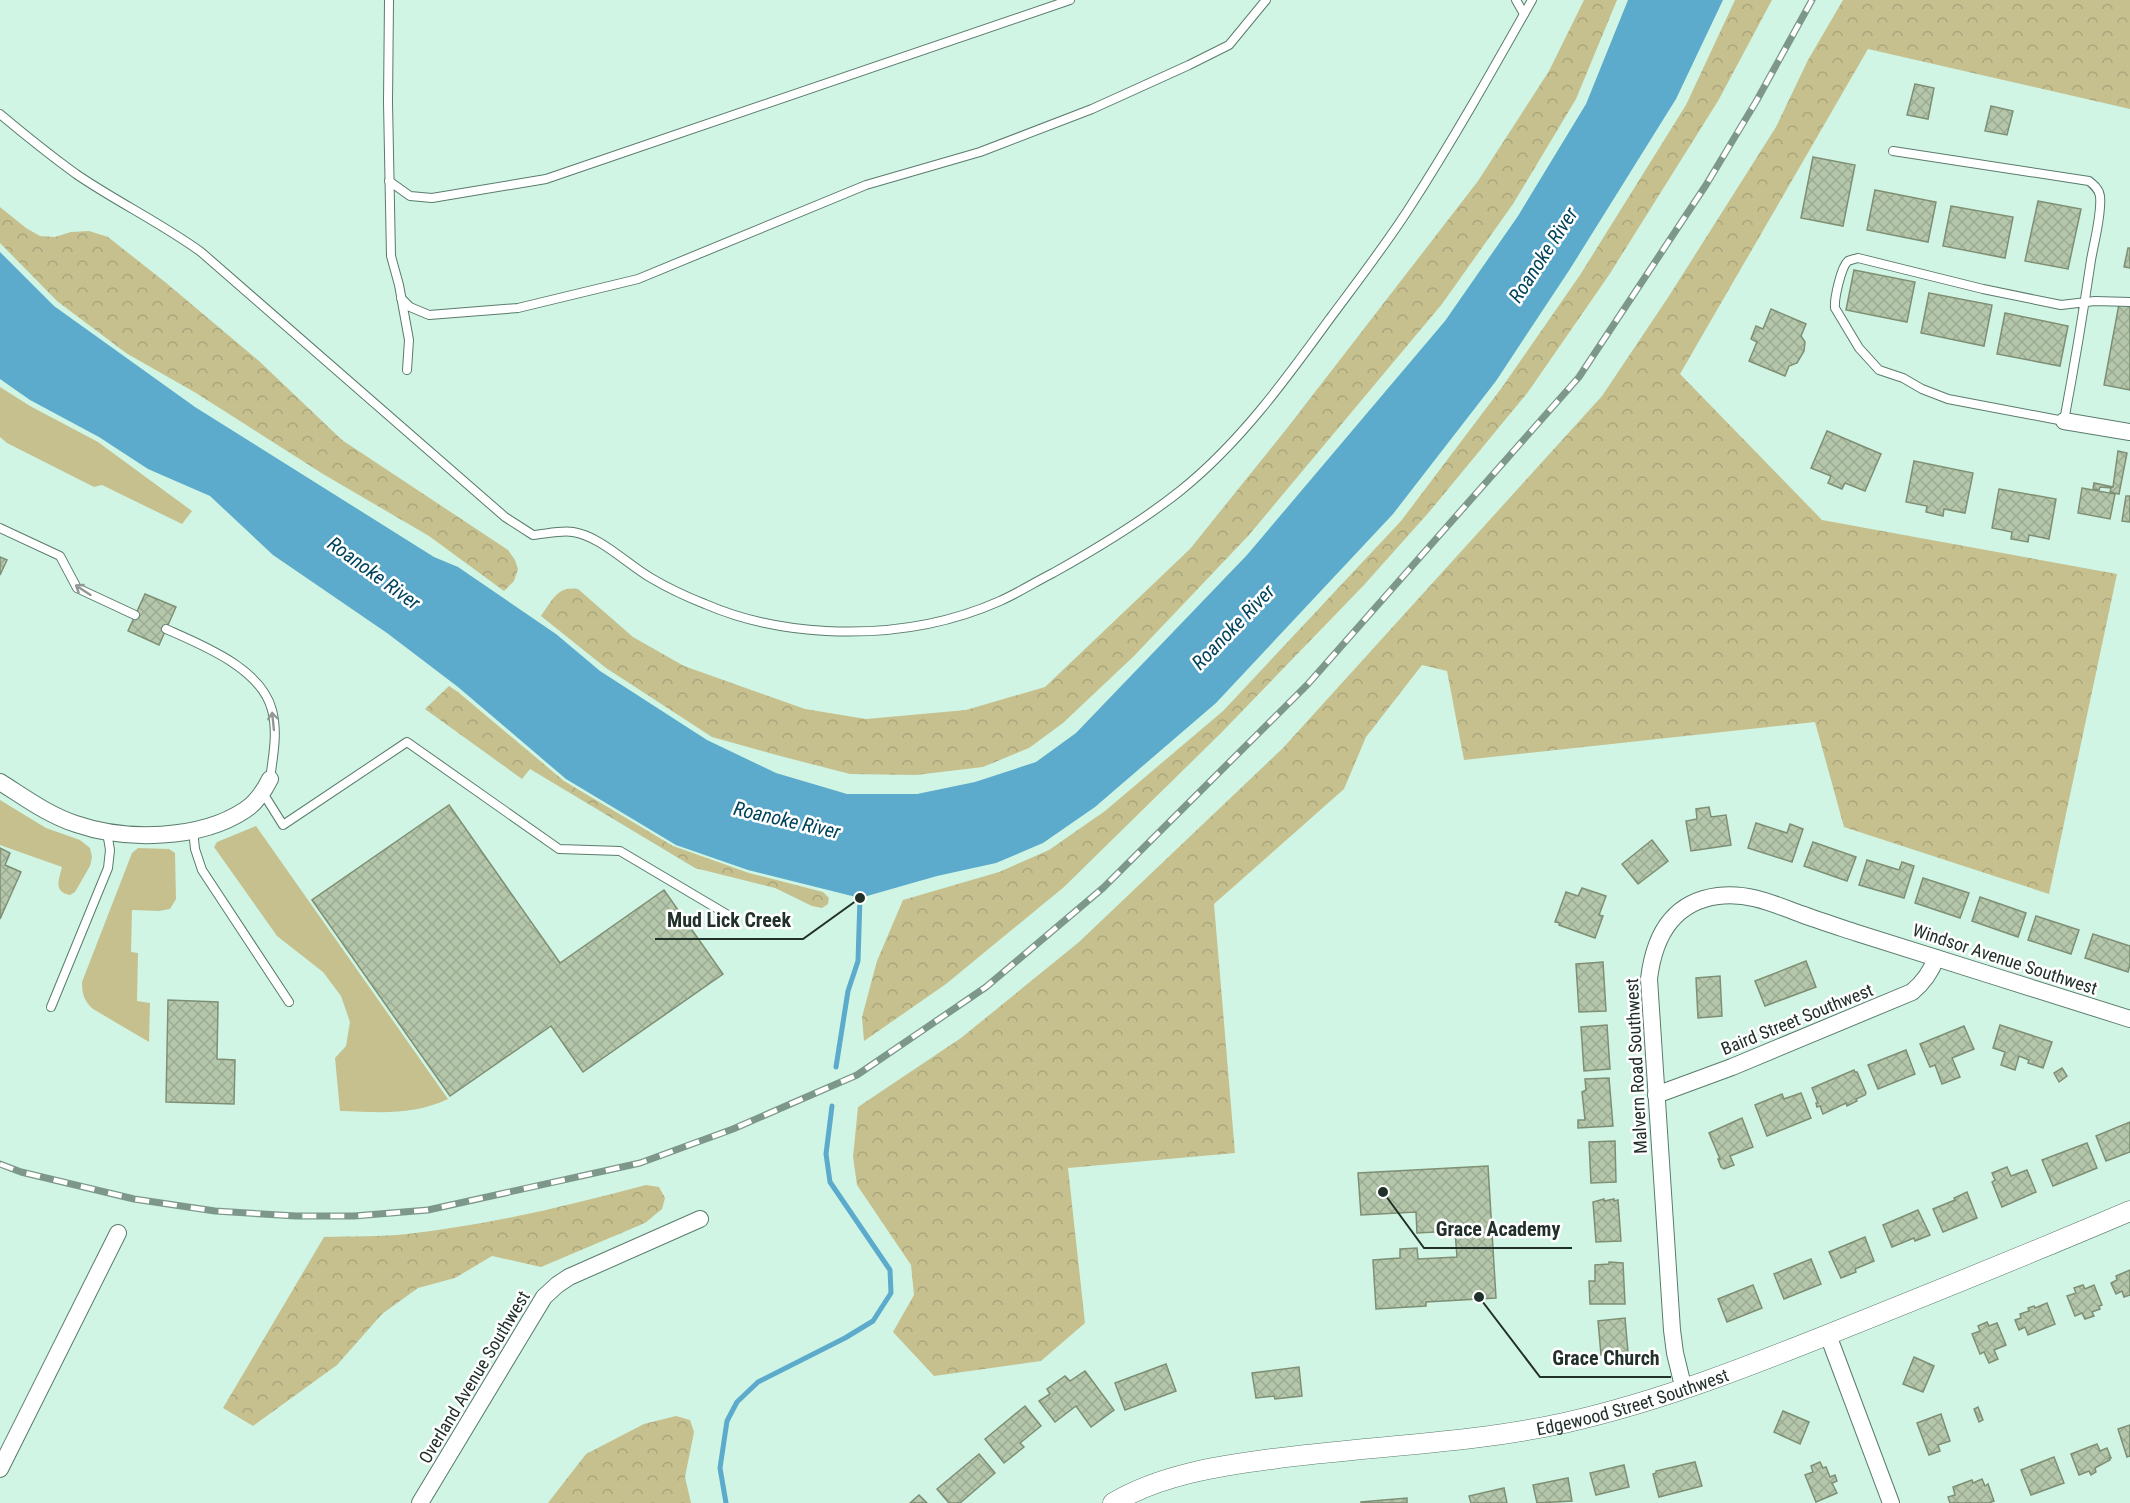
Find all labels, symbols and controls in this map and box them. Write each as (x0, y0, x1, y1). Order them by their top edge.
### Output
water label: Roanoke River (1503, 202, 1583, 307)
water label: Roanoke River (323, 531, 426, 615)
water label: Roanoke River (1187, 579, 1280, 674)
one-way arrow (75, 584, 92, 596)
one-way arrow (267, 711, 278, 731)
water label: Roanoke River (731, 796, 844, 844)
callout: Mud Lick Creek (655, 901, 803, 939)
text: Mud Lick Creek (667, 908, 791, 932)
street label: Windsor Avenue Southwest (1910, 919, 2100, 999)
street label: Malvern Road Southwest (1621, 978, 1651, 1154)
street label: Baird Street Southwest (1718, 979, 1876, 1059)
callout: Grace Academy (1424, 1210, 1572, 1248)
text: Grace Academy (1436, 1217, 1560, 1241)
street label: Overland Avenue Southwest (414, 1287, 534, 1467)
callout: Grace Church (1540, 1339, 1671, 1377)
text: Grace Church (1552, 1346, 1660, 1370)
street label: Edgewood Street Southwest (1535, 1364, 1731, 1439)

